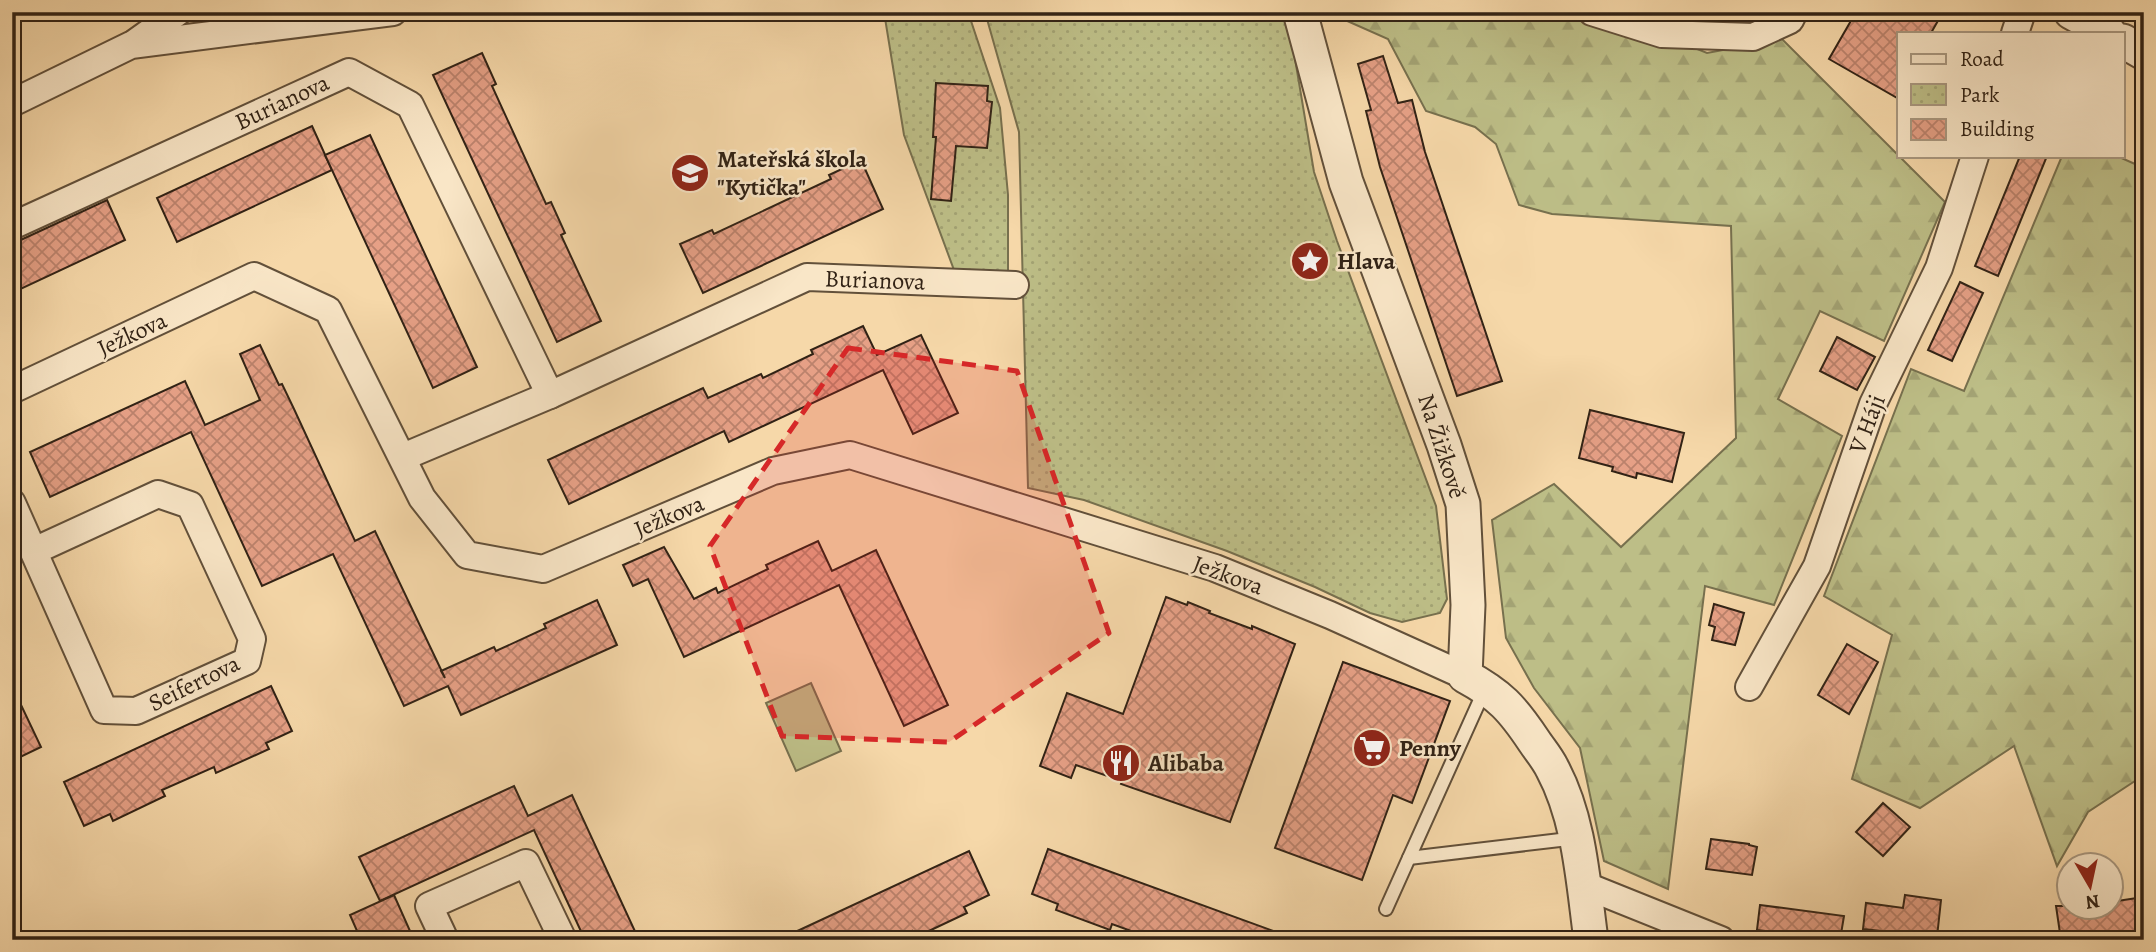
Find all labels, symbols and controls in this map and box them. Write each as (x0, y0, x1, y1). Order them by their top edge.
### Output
legend (1897, 32, 2124, 158)
text: Road (1960, 45, 2004, 73)
street label: Burianova (230, 66, 335, 138)
text: Park (1960, 81, 2000, 109)
text: Building (1960, 115, 2035, 143)
place label: Mateřská škola "Kytička" (717, 143, 867, 203)
school or university icon: Mateřská škola "Kytička" (669, 152, 711, 194)
place icon: Hlava (1289, 240, 1331, 282)
place label: Hlava (1337, 245, 1396, 277)
street label: Burianova (824, 262, 927, 298)
street label: Ježkova (92, 304, 173, 364)
street label: Na Žižkově (1410, 390, 1474, 502)
street label: V Háji (1841, 390, 1893, 459)
street label: Ježkova (629, 487, 710, 545)
street label: Ježkova (1188, 547, 1269, 603)
street label: Seifertova (143, 647, 246, 719)
supermarket icon: Penny (1351, 727, 1393, 769)
place label: Penny (1399, 732, 1462, 764)
restaurant icon: Alibaba (1100, 742, 1142, 784)
place label: Alibaba (1147, 747, 1224, 779)
north arrow (2054, 850, 2124, 920)
text: N (2083, 888, 2101, 916)

